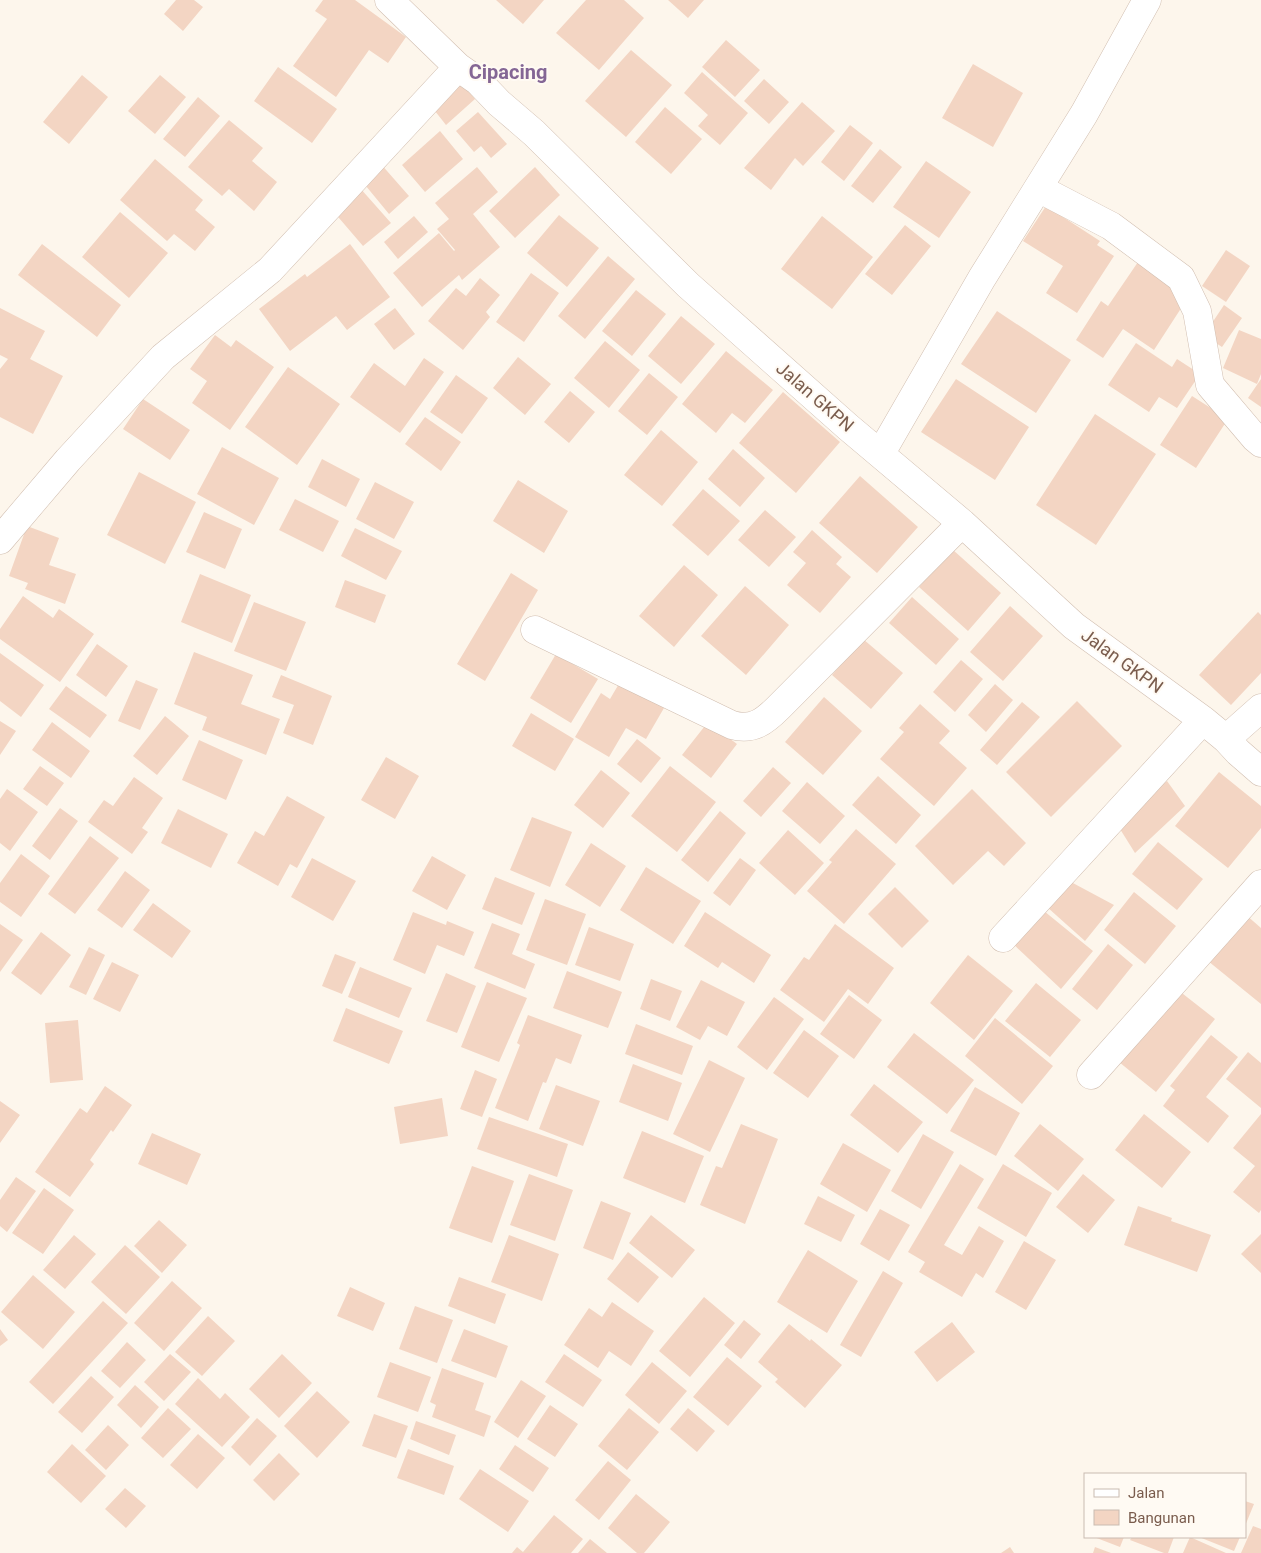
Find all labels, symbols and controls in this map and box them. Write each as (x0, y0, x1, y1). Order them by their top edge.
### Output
district label: Cipacing (469, 60, 547, 84)
street label: Jalan GKPN (772, 357, 858, 436)
street label: Jalan GKPN (1077, 624, 1167, 697)
legend (1084, 1473, 1246, 1538)
text: Jalan (1128, 1484, 1165, 1502)
text: Bangunan (1128, 1509, 1195, 1527)

